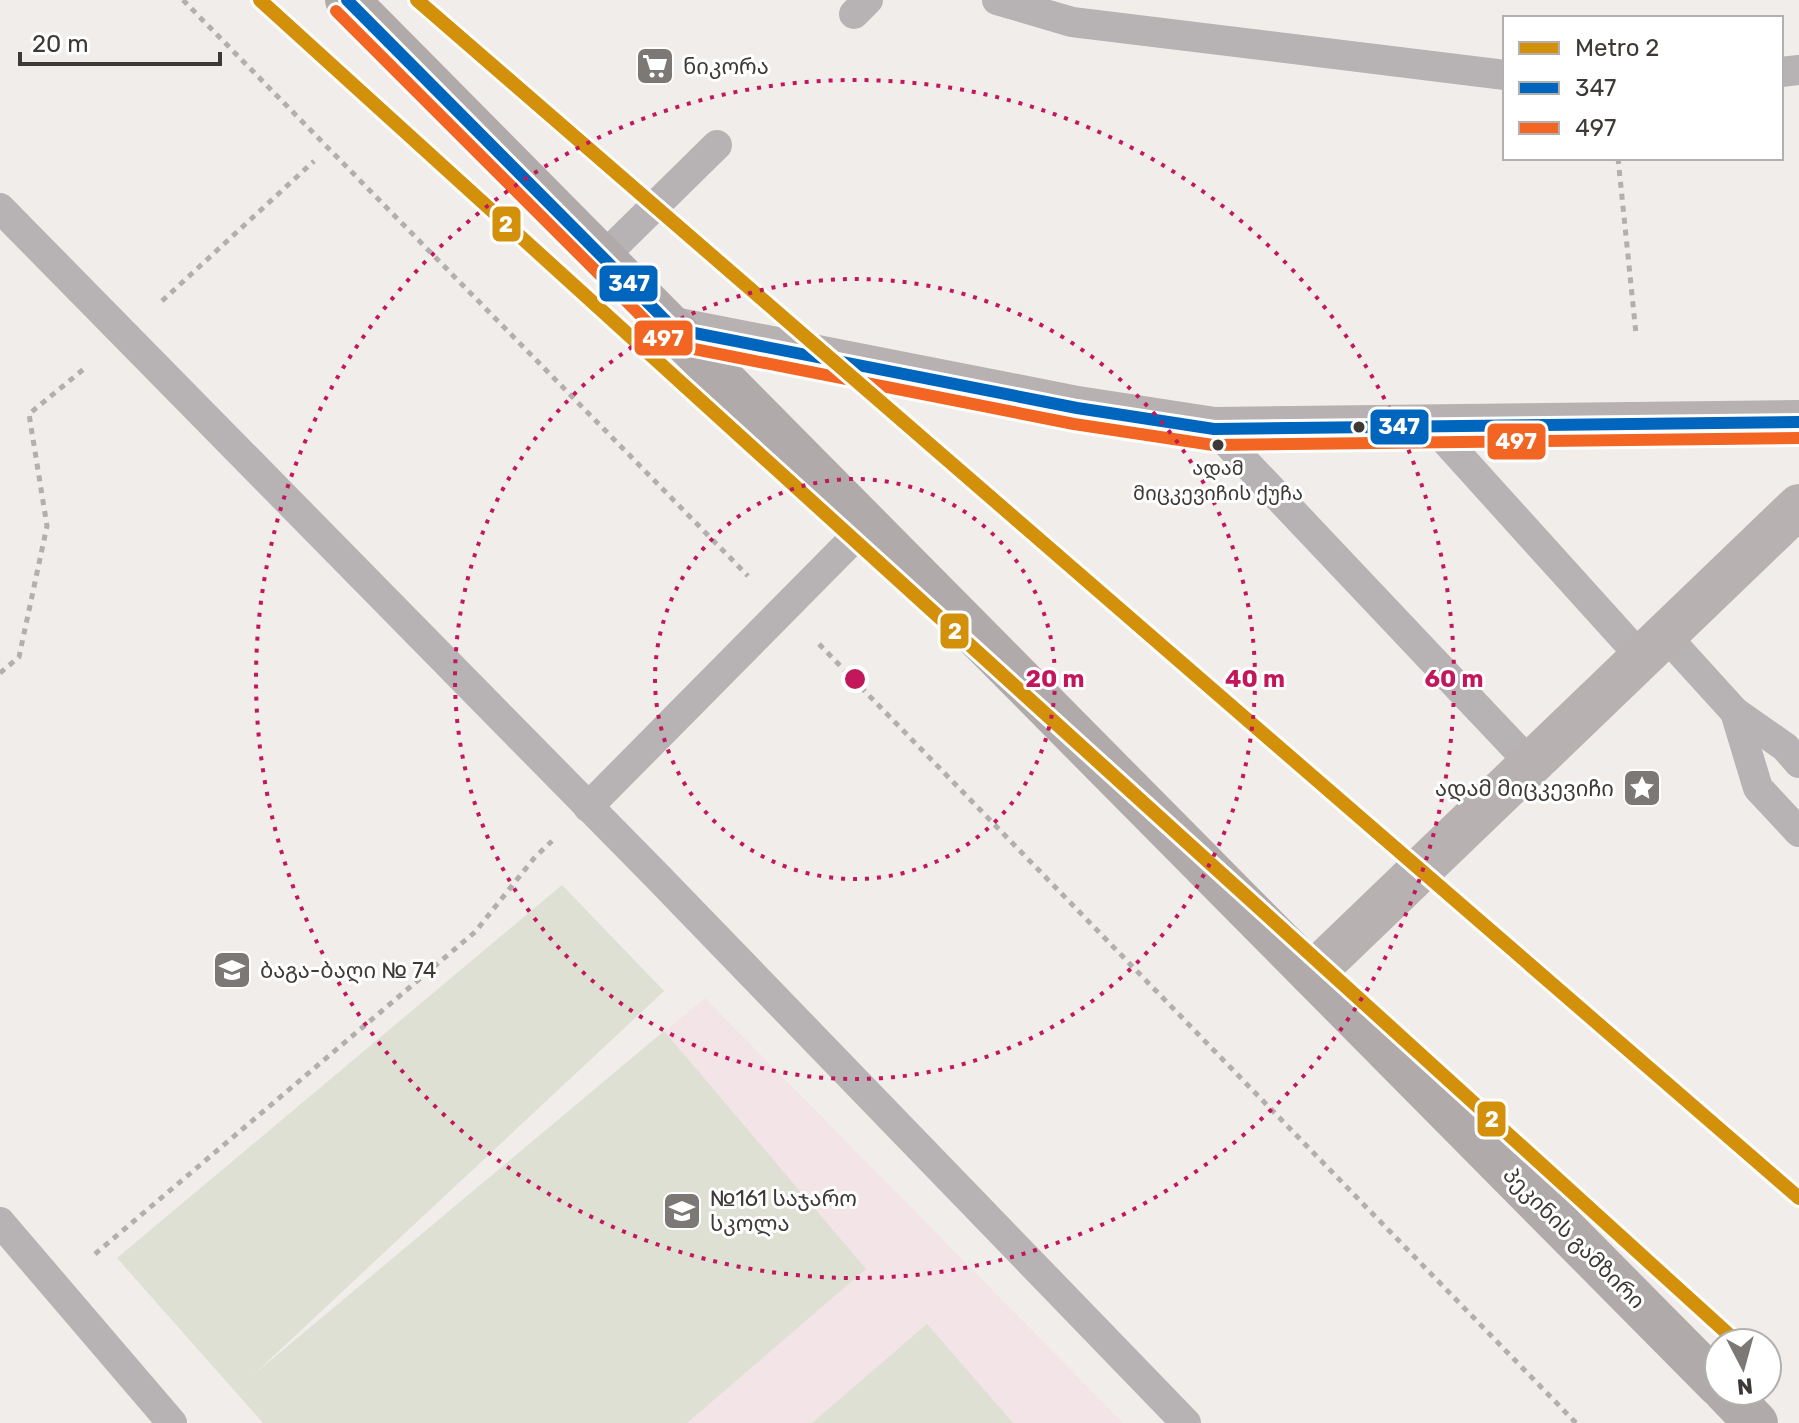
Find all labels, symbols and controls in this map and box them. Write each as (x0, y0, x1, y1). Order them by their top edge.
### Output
scale bar (20, 16, 220, 66)
legend (1503, 16, 1783, 160)
text: 20 m (32, 30, 89, 58)
text: Metro 2 (1575, 34, 1659, 62)
supermarket icon: ნიკორა (634, 45, 676, 87)
place label: ნიკორა (683, 53, 769, 80)
text: 347 (1575, 74, 1616, 102)
text: 497 (1575, 114, 1616, 142)
line badge: 2 (491, 205, 522, 243)
text: 2 (499, 211, 513, 238)
line badge: 347 (598, 264, 659, 303)
text: 347 (608, 270, 650, 297)
line badge: 497 (633, 319, 694, 357)
text: 497 (642, 325, 684, 352)
line badge: 347 (1369, 408, 1430, 446)
text: 347 (1378, 413, 1420, 440)
unlabelled marker (1351, 419, 1367, 435)
line badge: 497 (1486, 422, 1547, 461)
text: 497 (1495, 428, 1537, 455)
marker: ადამ მიცკევიჩის ქუჩა (1210, 437, 1226, 453)
place label: ადამ მიცკევიჩის ქუჩა (1133, 456, 1303, 505)
line badge: 2 (939, 612, 970, 650)
text: 2 (948, 618, 962, 645)
centre of rings (841, 665, 869, 693)
text: 20 m (1025, 665, 1085, 693)
text: 40 m (1225, 665, 1285, 693)
text: 60 m (1424, 665, 1484, 693)
place icon: ადამ მიცკევიჩი (1621, 767, 1663, 809)
place label: ადამ მიცკევიჩი (1435, 775, 1614, 802)
school or university icon: ბაგა-ბაღი № 74 (211, 949, 253, 991)
place label: ბაგა-ბაღი № 74 (260, 957, 437, 984)
line badge: 2 (1476, 1100, 1507, 1138)
text: 2 (1485, 1106, 1499, 1133)
street label: პეკინის გამზირი (1497, 1161, 1651, 1315)
place label: №161 საჯარო სკოლა (710, 1185, 857, 1237)
school or university icon: №161 საჯარო სკოლა (661, 1190, 703, 1232)
north arrow (1703, 1327, 1783, 1407)
text: N (1736, 1372, 1754, 1401)

